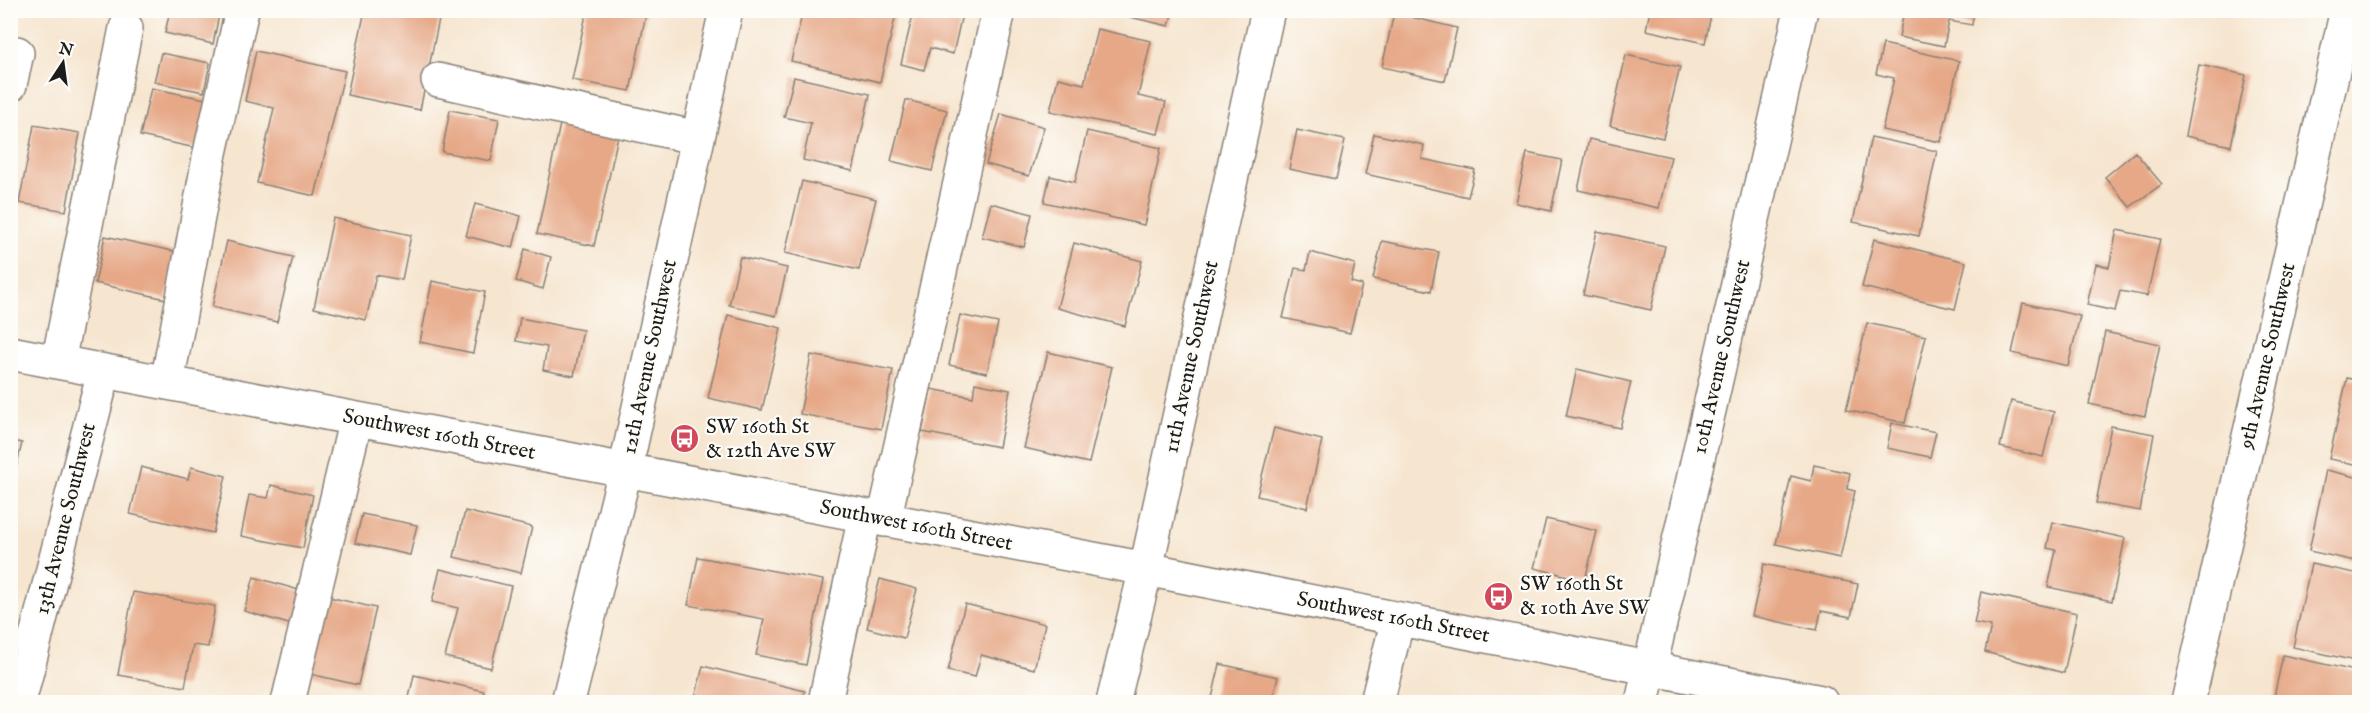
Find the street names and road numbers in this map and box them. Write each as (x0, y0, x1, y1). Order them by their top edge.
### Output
street label: 12th Avenue Southwest (616, 257, 684, 457)
street label: 10th Avenue Southwest (1687, 257, 1757, 457)
street label: 11th Avenue Southwest (1158, 258, 1226, 456)
street label: 9th Avenue Southwest (2233, 261, 2302, 452)
street label: Southwest 160th Street (340, 403, 538, 467)
street label: 13th Avenue Southwest (29, 421, 103, 617)
street label: Southwest 160th Street (817, 494, 1015, 558)
street label: Southwest 160th Street (1294, 586, 1492, 650)

